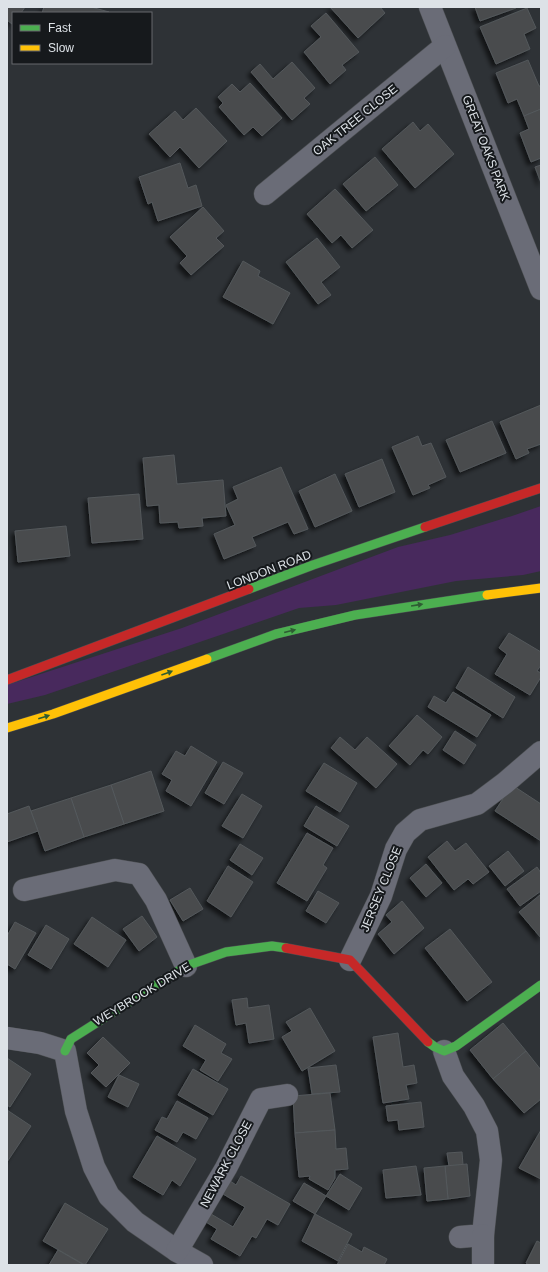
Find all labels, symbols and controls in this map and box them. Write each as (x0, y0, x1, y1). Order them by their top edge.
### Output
legend (12, 12, 152, 64)
text: Fast (48, 21, 72, 35)
text: Slow (48, 41, 74, 55)
street label: OAK TREE CLOSE (310, 82, 400, 158)
street label: GREAT OAKS PARK (459, 93, 513, 203)
street label: LONDON ROAD (225, 547, 314, 593)
one-way arrow (411, 602, 423, 608)
one-way arrow (284, 628, 296, 634)
one-way arrow (161, 669, 173, 675)
one-way arrow (39, 714, 51, 720)
street label: JERSEY CLOSE (358, 844, 404, 934)
street label: WEYBROOK DRIVE (91, 959, 193, 1029)
street label: NEWARK CLOSE (197, 1118, 255, 1210)

